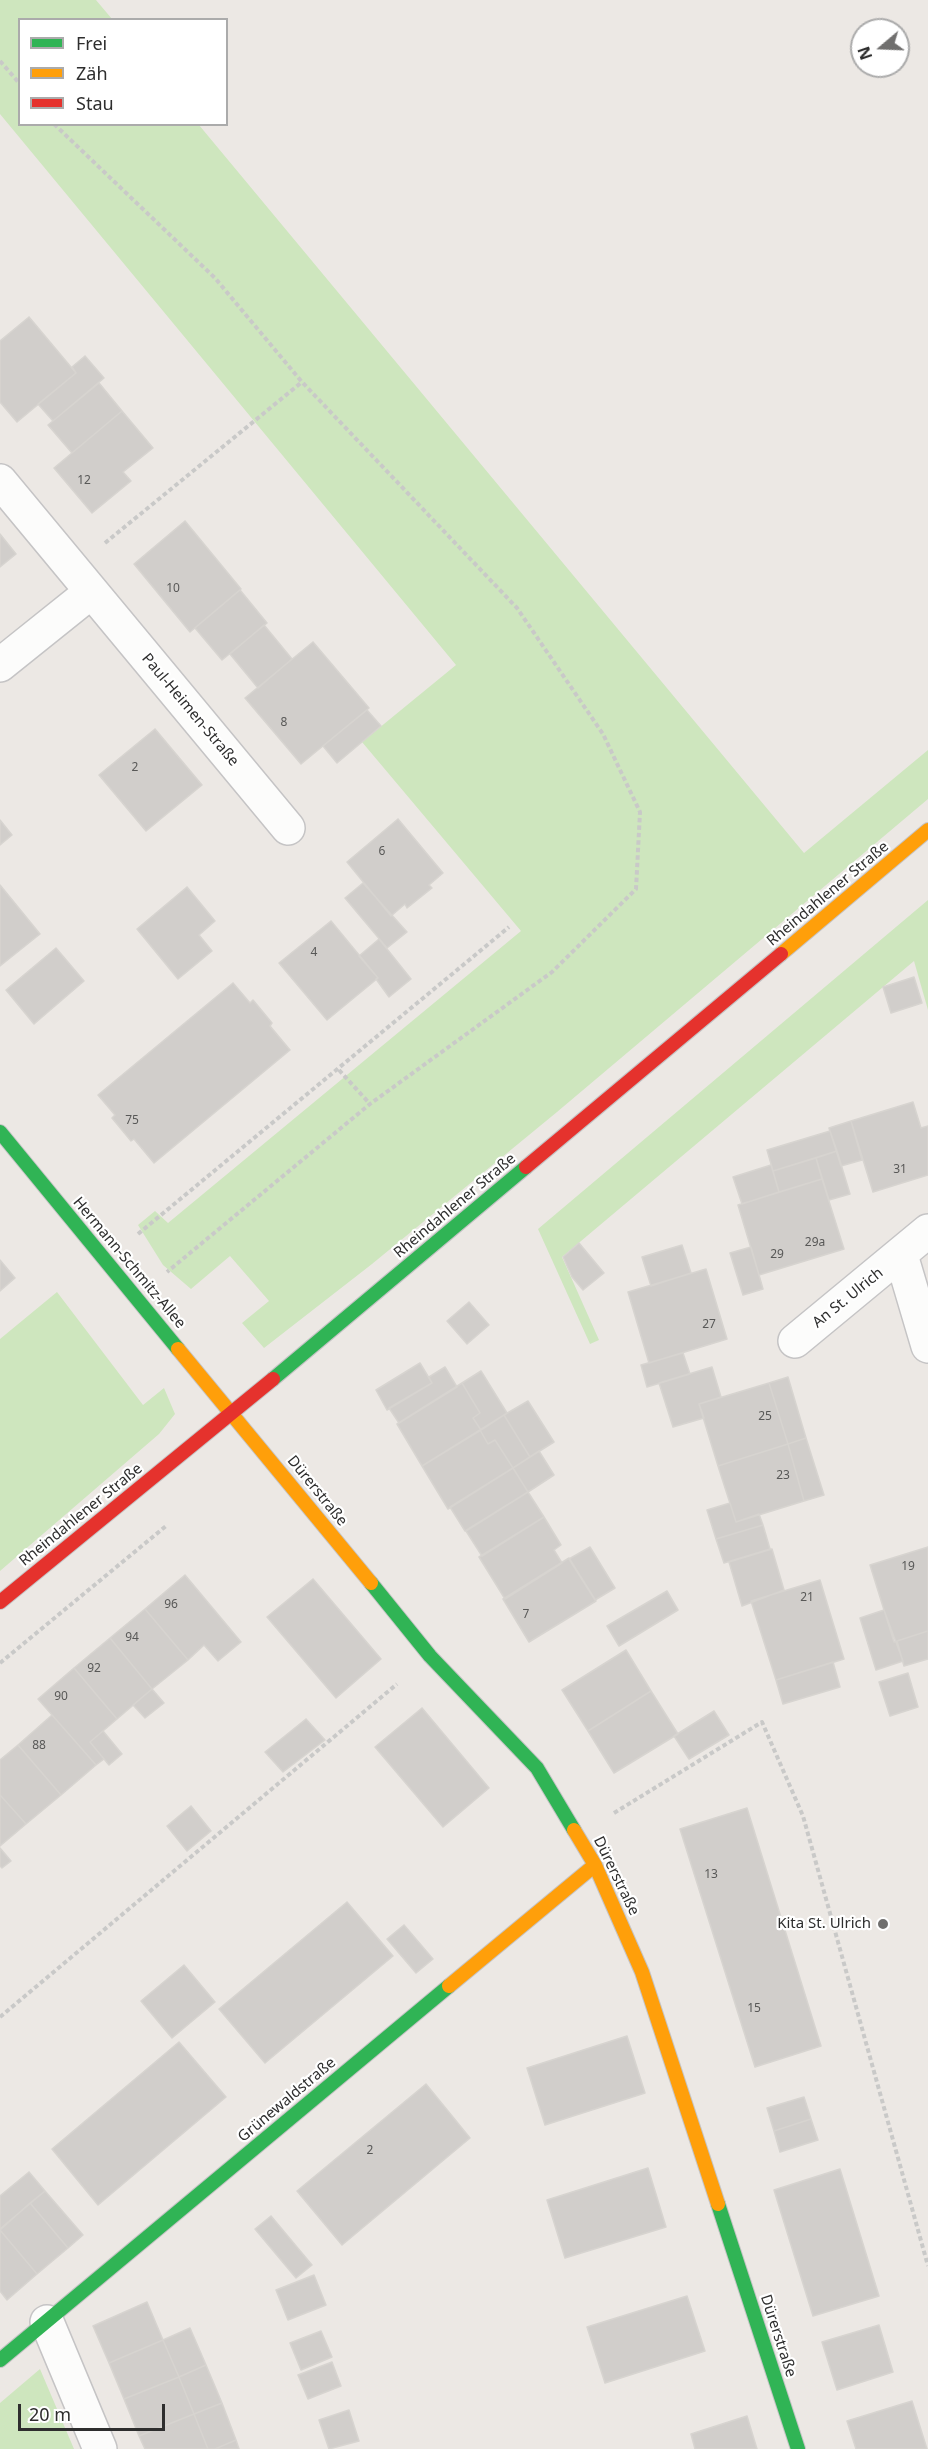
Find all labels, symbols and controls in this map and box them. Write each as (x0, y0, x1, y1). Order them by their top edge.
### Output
legend (18, 18, 228, 126)
north arrow (850, 18, 910, 78)
text: Frei (76, 31, 107, 55)
text: N (852, 43, 877, 63)
text: Zäh (76, 61, 108, 85)
text: Stau (76, 91, 114, 115)
house number: 12 (77, 474, 91, 488)
house number: 10 (166, 582, 180, 596)
street label: Paul-Heimen-Straße (138, 650, 242, 770)
house number: 8 (281, 716, 287, 730)
house number: 2 (132, 761, 138, 775)
street label: Rheindahlener Straße (764, 838, 892, 950)
house number: 6 (379, 845, 385, 859)
house number: 4 (311, 946, 317, 960)
house number: 75 (125, 1114, 139, 1128)
street label: Rheindahlener Straße (391, 1150, 519, 1262)
house number: 31 (893, 1163, 907, 1177)
street label: Hermann-Schmitz-Allee (69, 1194, 189, 1332)
house number: 29a (805, 1236, 825, 1250)
house number: 29 (770, 1248, 784, 1262)
street label: An St. Ulrich (809, 1264, 887, 1332)
house number: 27 (702, 1318, 716, 1332)
house number: 25 (758, 1410, 772, 1424)
street label: Dürerstraße (283, 1452, 351, 1530)
street label: Rheindahlener Straße (16, 1460, 146, 1570)
house number: 23 (776, 1469, 790, 1483)
house number: 19 (901, 1560, 915, 1574)
house number: 21 (800, 1591, 814, 1605)
house number: 96 (164, 1598, 178, 1612)
house number: 7 (523, 1608, 529, 1622)
house number: 94 (125, 1631, 139, 1645)
house number: 92 (87, 1662, 101, 1676)
house number: 90 (54, 1690, 68, 1704)
house number: 88 (32, 1739, 46, 1753)
street label: Dürerstraße (589, 1834, 643, 1918)
house number: 13 (704, 1868, 718, 1882)
place label: Kita St. Ulrich (777, 1915, 871, 1933)
marker: Kita St. Ulrich (876, 1917, 890, 1931)
house number: 15 (747, 2002, 761, 2016)
street label: Grünewaldstraße (235, 2054, 339, 2146)
house number: 2 (367, 2144, 373, 2158)
street label: Dürerstraße (756, 2293, 800, 2379)
scale bar (21, 2392, 168, 2430)
text: 20 m (29, 2402, 71, 2426)

